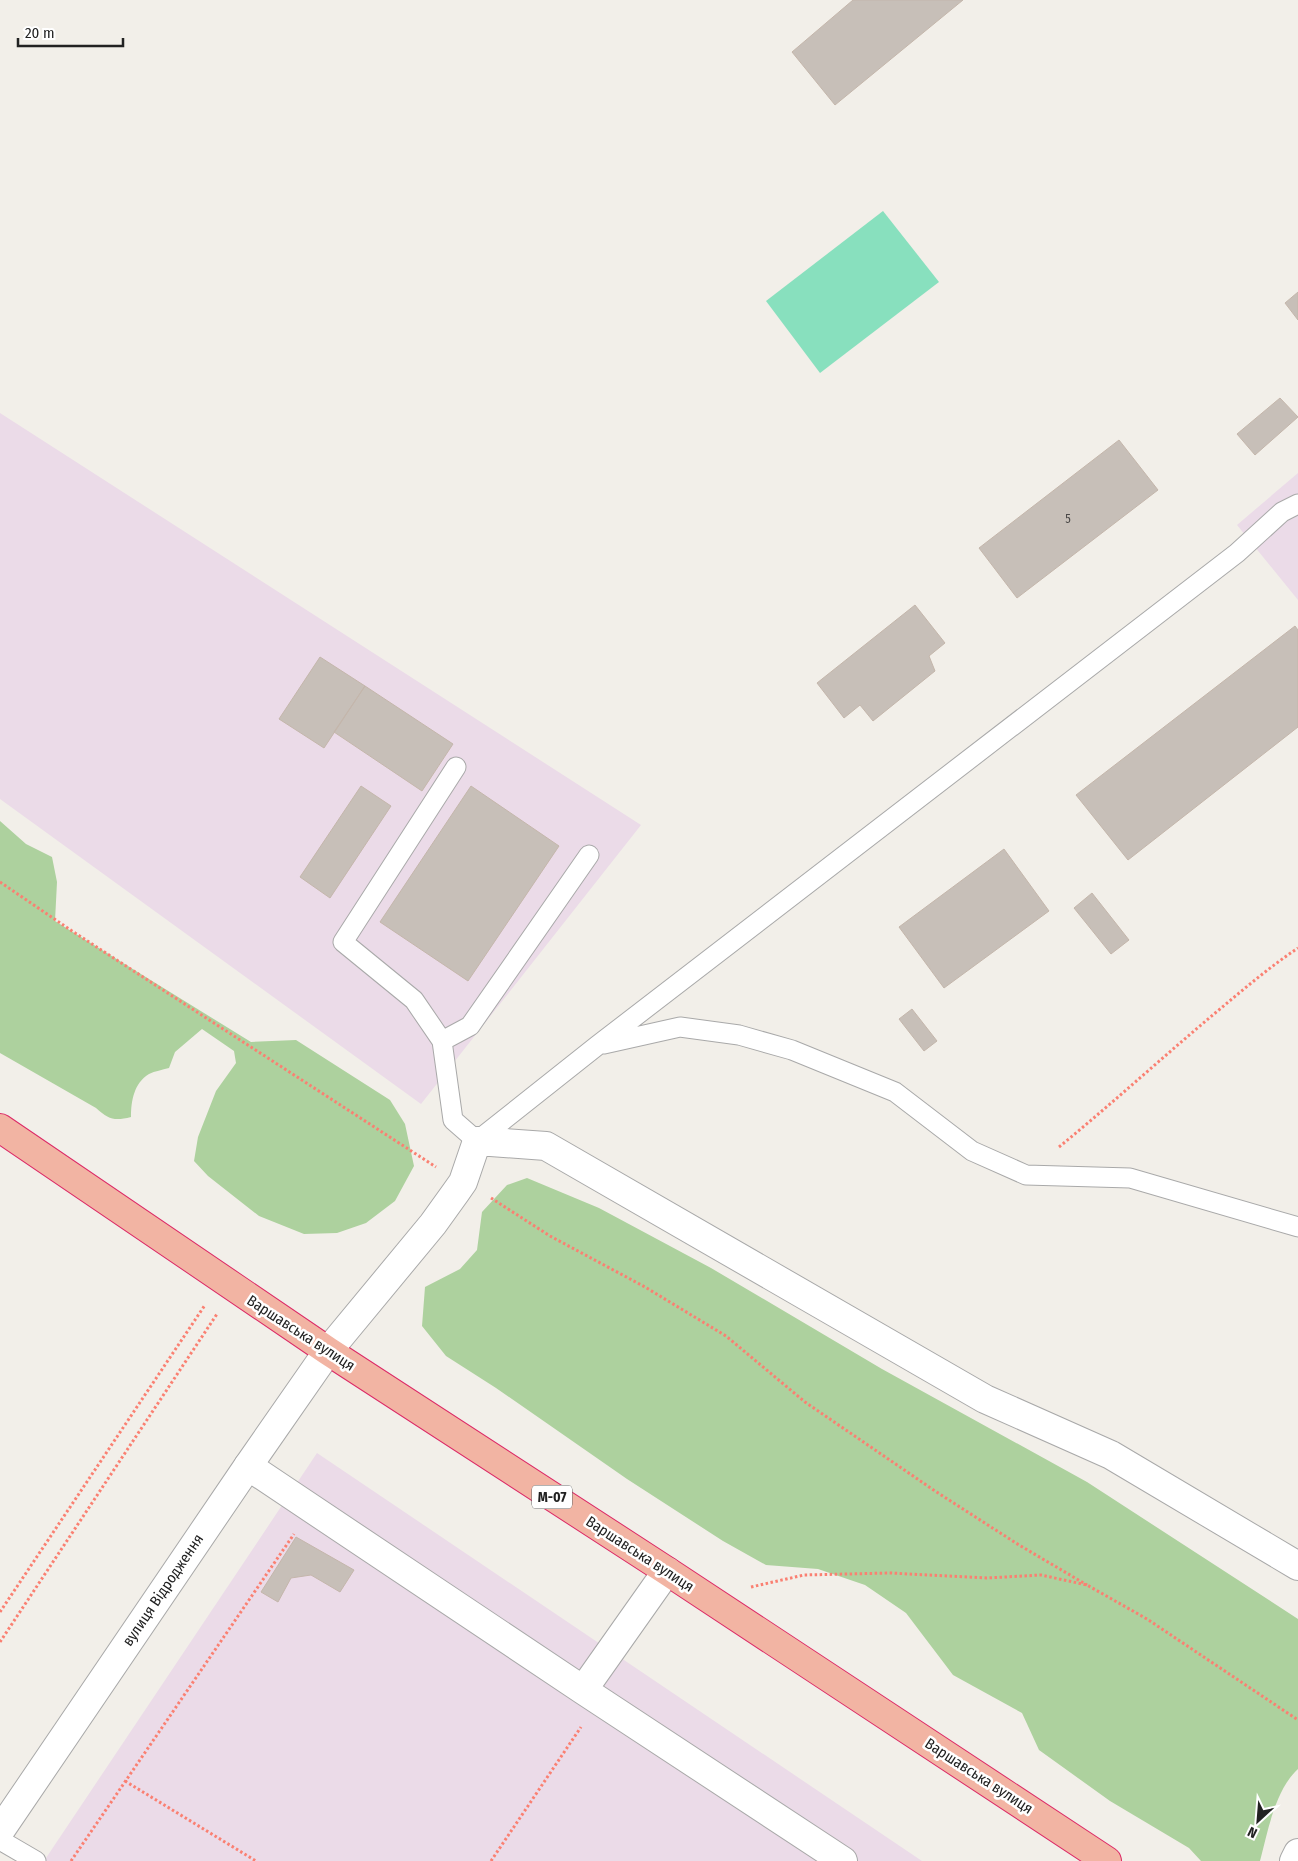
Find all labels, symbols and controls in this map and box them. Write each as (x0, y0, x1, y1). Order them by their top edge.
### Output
scale bar (18, 15, 122, 47)
text: 20 m (25, 24, 55, 42)
house number: 5 (1065, 512, 1071, 526)
street label: Варшавська вулиця (244, 1291, 358, 1375)
road number: М-07 (532, 1485, 572, 1508)
street label: Варшавська вулиця (583, 1512, 697, 1596)
street label: вулиця Відродження (119, 1530, 207, 1650)
street label: Варшавська вулиця (922, 1734, 1036, 1818)
north arrow (1233, 1796, 1283, 1846)
text: N (1245, 1823, 1260, 1842)

